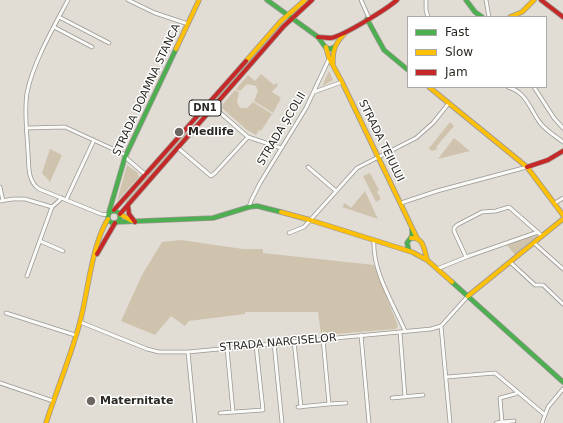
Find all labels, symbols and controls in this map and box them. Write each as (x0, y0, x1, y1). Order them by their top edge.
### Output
legend (407, 16, 547, 88)
street label: STRADA DOAMNA STANCA (110, 22, 184, 158)
text: Fast (445, 25, 469, 39)
text: Slow (445, 45, 473, 59)
text: Jam (445, 65, 468, 79)
street label: STRADA ȘCOLII (255, 90, 309, 168)
street label: STRADA TEIULUI (355, 98, 407, 184)
road number: DN1 (189, 100, 221, 116)
place label: Medlife (188, 125, 234, 139)
marker: Medlife (173, 126, 185, 138)
street label: STRADA NARCISELOR (219, 331, 337, 355)
place label: Maternitate (100, 394, 174, 408)
marker: Maternitate (85, 395, 97, 407)

